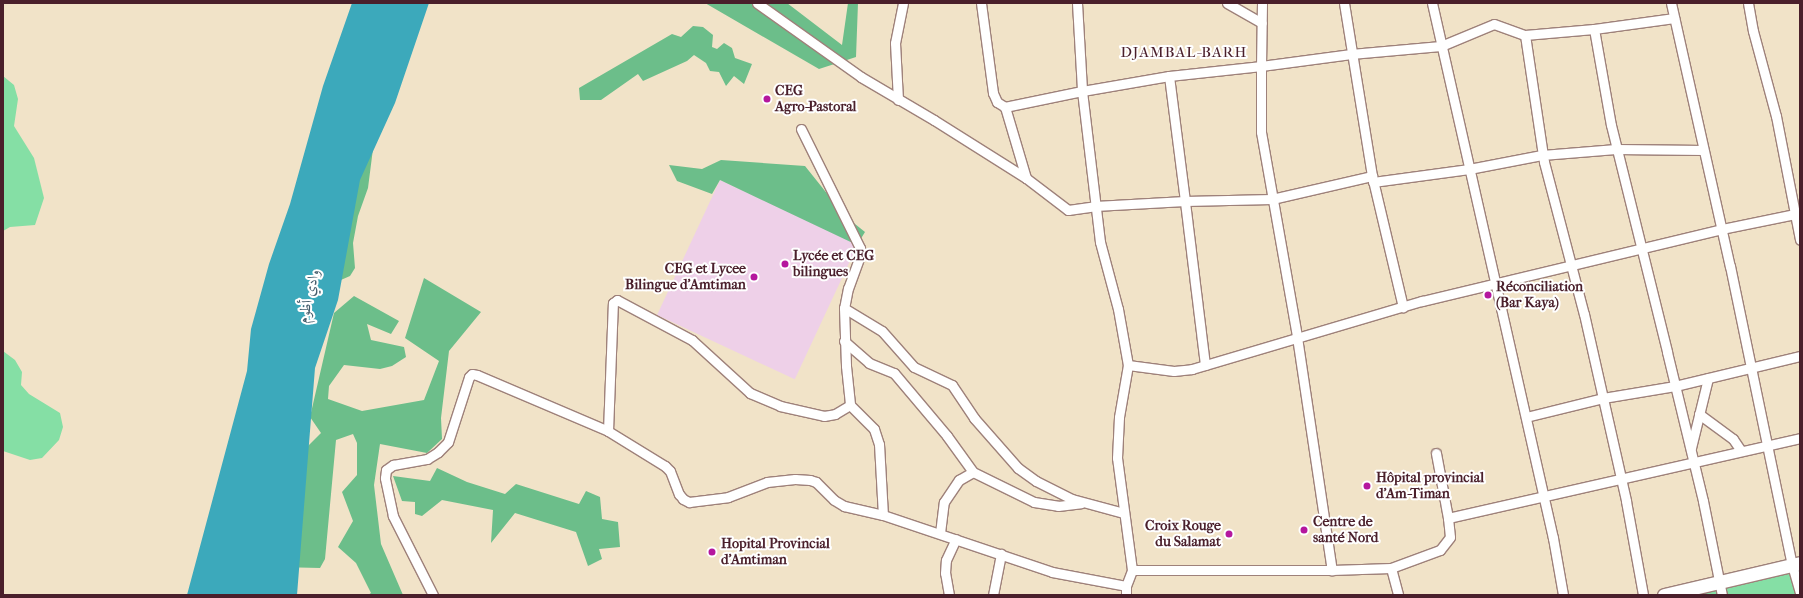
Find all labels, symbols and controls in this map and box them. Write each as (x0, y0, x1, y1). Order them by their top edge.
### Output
district label: DJAMBAL-BARH (1121, 44, 1247, 62)
place label: CEG Agro-Pastoral (775, 83, 856, 116)
marker: CEG Agro-Pastoral (762, 94, 772, 104)
place label: Lycée et CEG bilingues (793, 248, 874, 280)
marker: Lycée et CEG bilingues (780, 259, 790, 269)
place label: CEG et Lycee Bilingue d'Amtiman (625, 261, 746, 294)
water label: وادي أظوم (294, 267, 324, 325)
marker: CEG et Lycee Bilingue d'Amtiman (749, 272, 759, 282)
place label: Réconciliation (Bar Kaya) (1496, 279, 1583, 312)
marker: Réconciliation (Bar Kaya) (1483, 290, 1493, 300)
place label: Hôpital provincial d'Am-Timan (1376, 470, 1484, 502)
marker: Hôpital provincial d'Am-Timan (1361, 480, 1373, 492)
place label: Centre de santé Nord (1313, 514, 1378, 546)
place label: Croix Rouge du Salamat (1145, 518, 1221, 550)
marker: Centre de santé Nord (1298, 524, 1310, 536)
marker: Croix Rouge du Salamat (1224, 529, 1234, 539)
place label: Hopital Provincial d'Amtiman (721, 536, 830, 568)
marker: Hopital Provincial d'Amtiman (706, 546, 718, 558)

